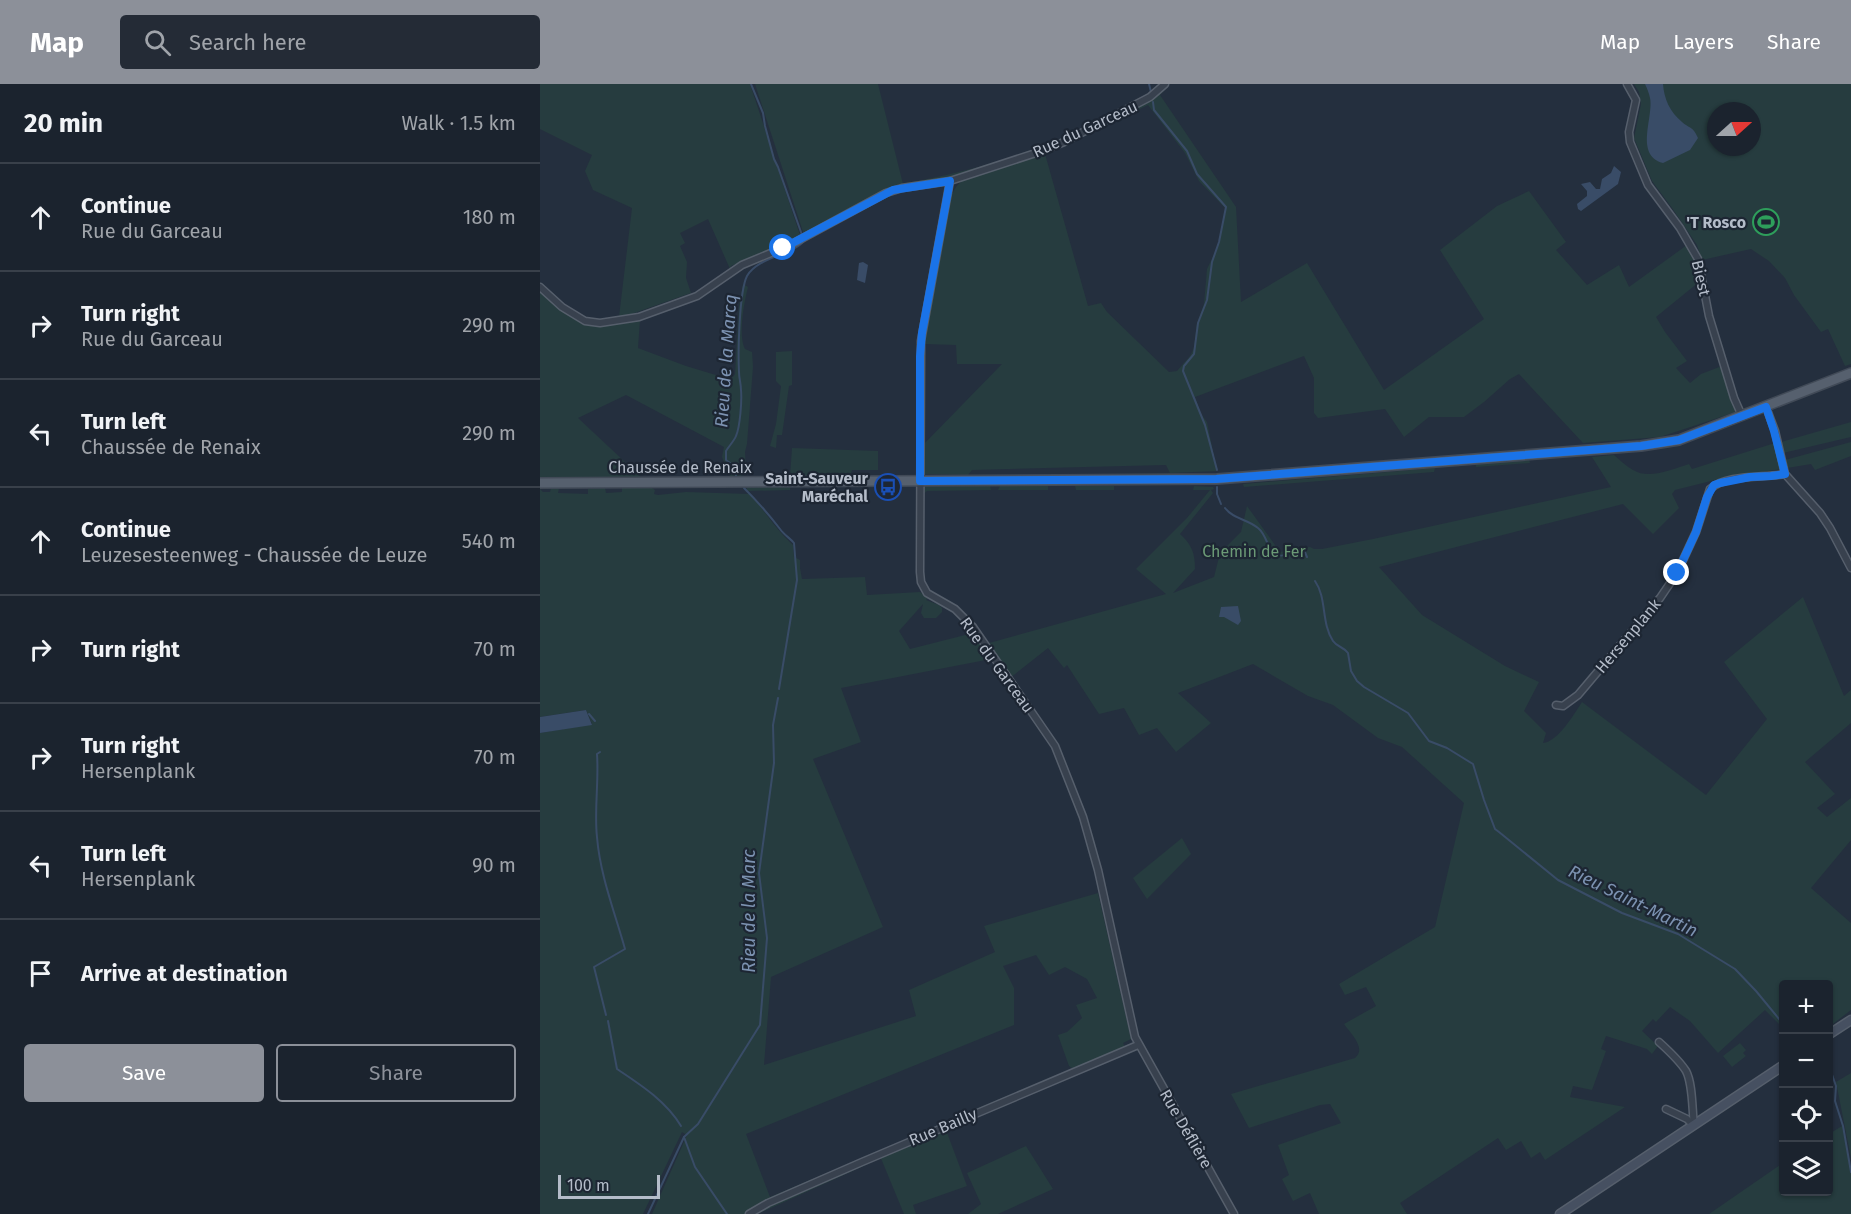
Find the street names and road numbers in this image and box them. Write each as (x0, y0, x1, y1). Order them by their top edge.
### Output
street label: Rue du Garceau (1030, 96, 1140, 162)
street label: Biest (1688, 258, 1714, 298)
street label: Chaussée de Renaix (608, 458, 752, 477)
street label: Hersenplank (1591, 594, 1665, 677)
street label: Rue du Garceau (956, 614, 1038, 716)
street label: Rue Déflière (1156, 1086, 1216, 1172)
street label: Rue Bailly (906, 1104, 980, 1150)

